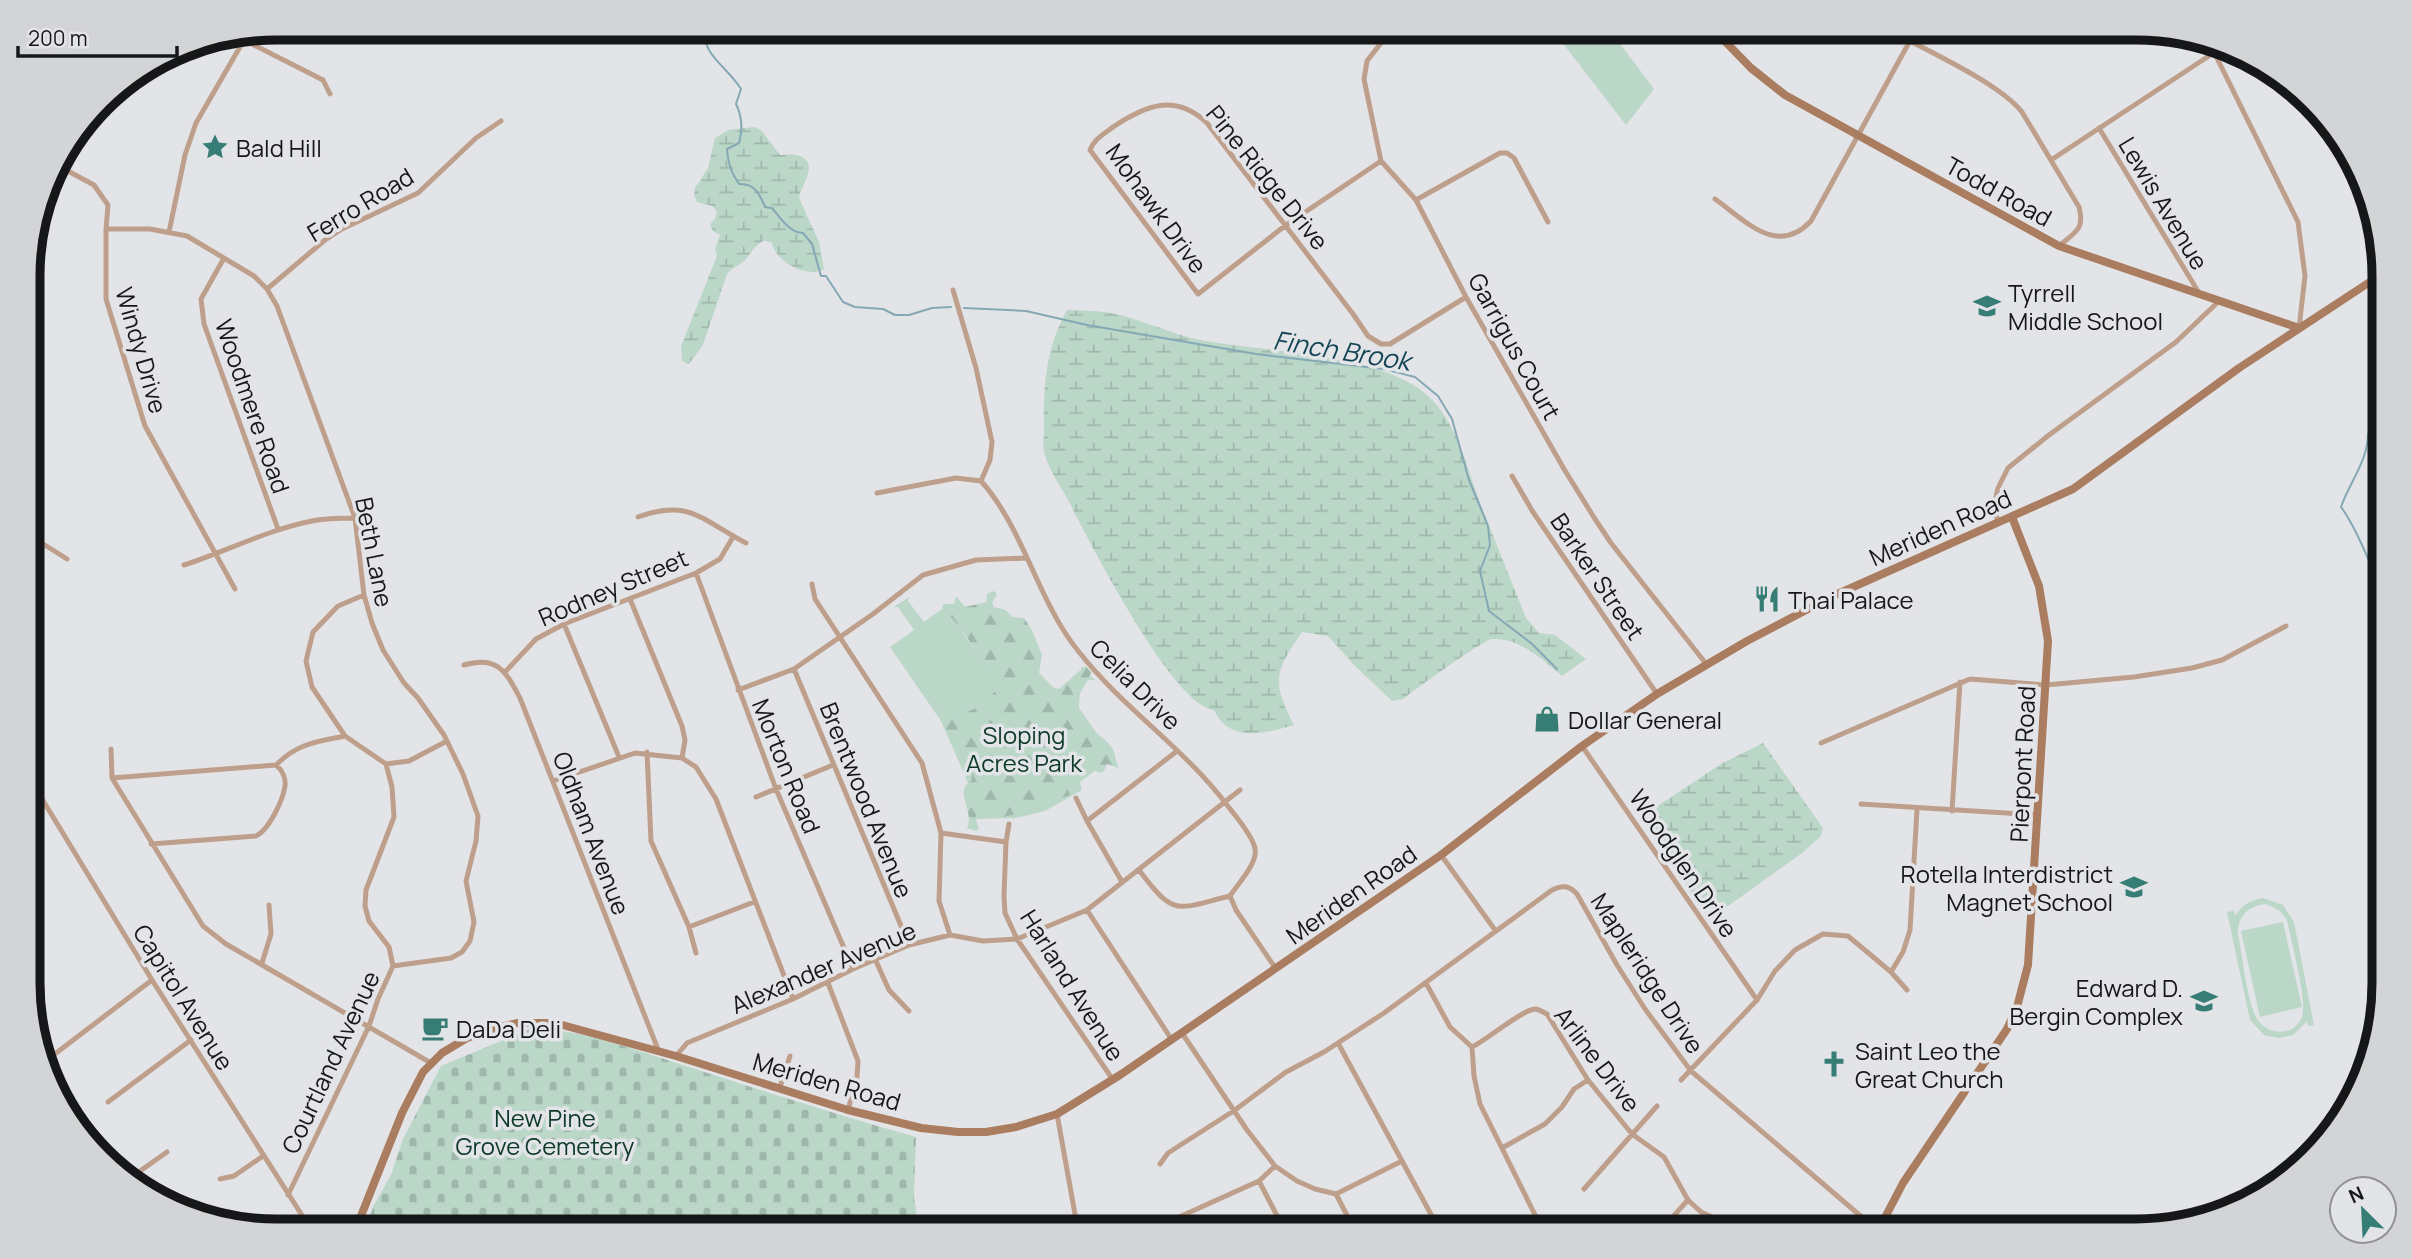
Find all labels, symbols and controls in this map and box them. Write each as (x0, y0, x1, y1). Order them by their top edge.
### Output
scale bar (18, 14, 177, 58)
text: 200 m (28, 24, 88, 52)
street label: Pine Ridge Drive (1199, 98, 1337, 256)
street label: Lewis Avenue (2111, 130, 2217, 276)
place label: Bald Hill (236, 131, 322, 164)
place icon: Bald Hill (200, 132, 230, 162)
street label: Mohawk Drive (1099, 137, 1215, 279)
street label: Todd Road (1940, 148, 2058, 234)
street label: Ferro Road (301, 159, 419, 249)
street label: Garrigus Court (1461, 267, 1569, 425)
place label: Tyrrell Middle School (2008, 276, 2163, 337)
street label: Windy Drive (108, 283, 176, 417)
school or university icon: Tyrrell Middle School (1972, 291, 2002, 321)
street label: Woodmere Road (208, 315, 298, 497)
water label: Finch Brook (1271, 321, 1417, 379)
street label: Meriden Road (1864, 481, 2016, 573)
street label: Beth Lane (348, 494, 402, 610)
street label: Barker Street (1543, 506, 1653, 646)
street label: Rodney Street (533, 541, 693, 633)
place label: Thai Palace (1788, 583, 1913, 616)
restaurant icon: Thai Palace (1752, 584, 1782, 614)
street label: Celia Drive (1083, 631, 1189, 737)
street label: Pierpont Road (2001, 685, 2043, 843)
street label: Morton Road (745, 694, 829, 838)
street label: Brentwood Avenue (813, 697, 921, 903)
place label: Dollar General (1568, 703, 1722, 736)
shop icon: Dollar General (1532, 704, 1562, 734)
park label: Sloping Acres Park (966, 718, 1083, 779)
street label: Oldham Avenue (546, 747, 638, 919)
street label: Woodglen Drive (1622, 782, 1746, 944)
street label: Meriden Road (1279, 837, 1423, 951)
place label: Rotella Interdistrict Magnet School (1901, 857, 2113, 918)
school or university icon: Rotella Interdistrict Magnet School (2119, 872, 2149, 902)
street label: Mapleridge Drive (1584, 886, 1712, 1060)
street label: Harland Avenue (1013, 903, 1133, 1067)
street label: Alexander Avenue (725, 913, 921, 1021)
street label: Capitol Avenue (126, 918, 242, 1076)
street label: Courtland Avenue (273, 965, 387, 1159)
place label: Edward D. Bergin Complex (2009, 971, 2183, 1032)
school or university icon: Edward D. Bergin Complex (2189, 986, 2219, 1016)
street label: Arline Drive (1547, 999, 1649, 1119)
place label: DaDa Deli (456, 1012, 561, 1045)
cafe icon: DaDa Deli (420, 1013, 450, 1043)
place label: Saint Leo the Great Church (1855, 1034, 2004, 1095)
street label: Meriden Road (749, 1044, 905, 1118)
church icon: Saint Leo the Great Church (1819, 1049, 1849, 1079)
park label: New Pine Grove Cemetery (455, 1101, 635, 1162)
north arrow (2328, 1175, 2398, 1245)
text: N (2345, 1180, 2368, 1209)

